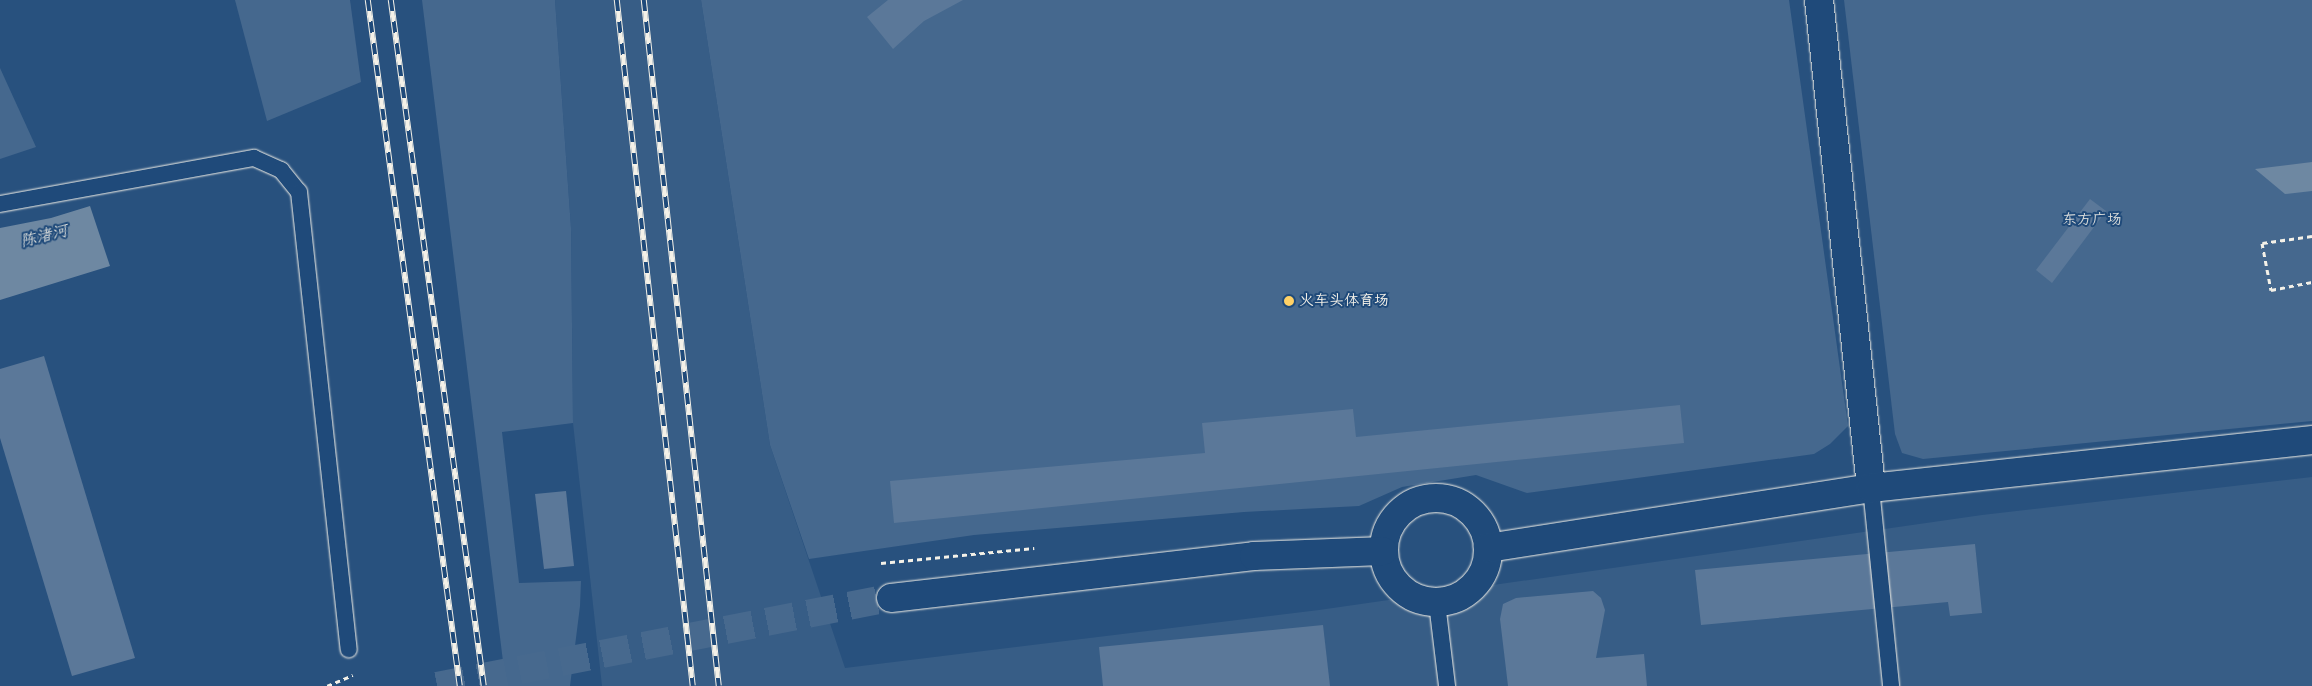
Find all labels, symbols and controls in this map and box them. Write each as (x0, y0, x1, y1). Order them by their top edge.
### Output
park label: 东方广场 (2062, 211, 2122, 229)
water label: 陈渚河 (18, 221, 70, 251)
place label: 火车头体育场 (1299, 292, 1389, 310)
marker: 火车头体育场 (1283, 295, 1295, 307)

